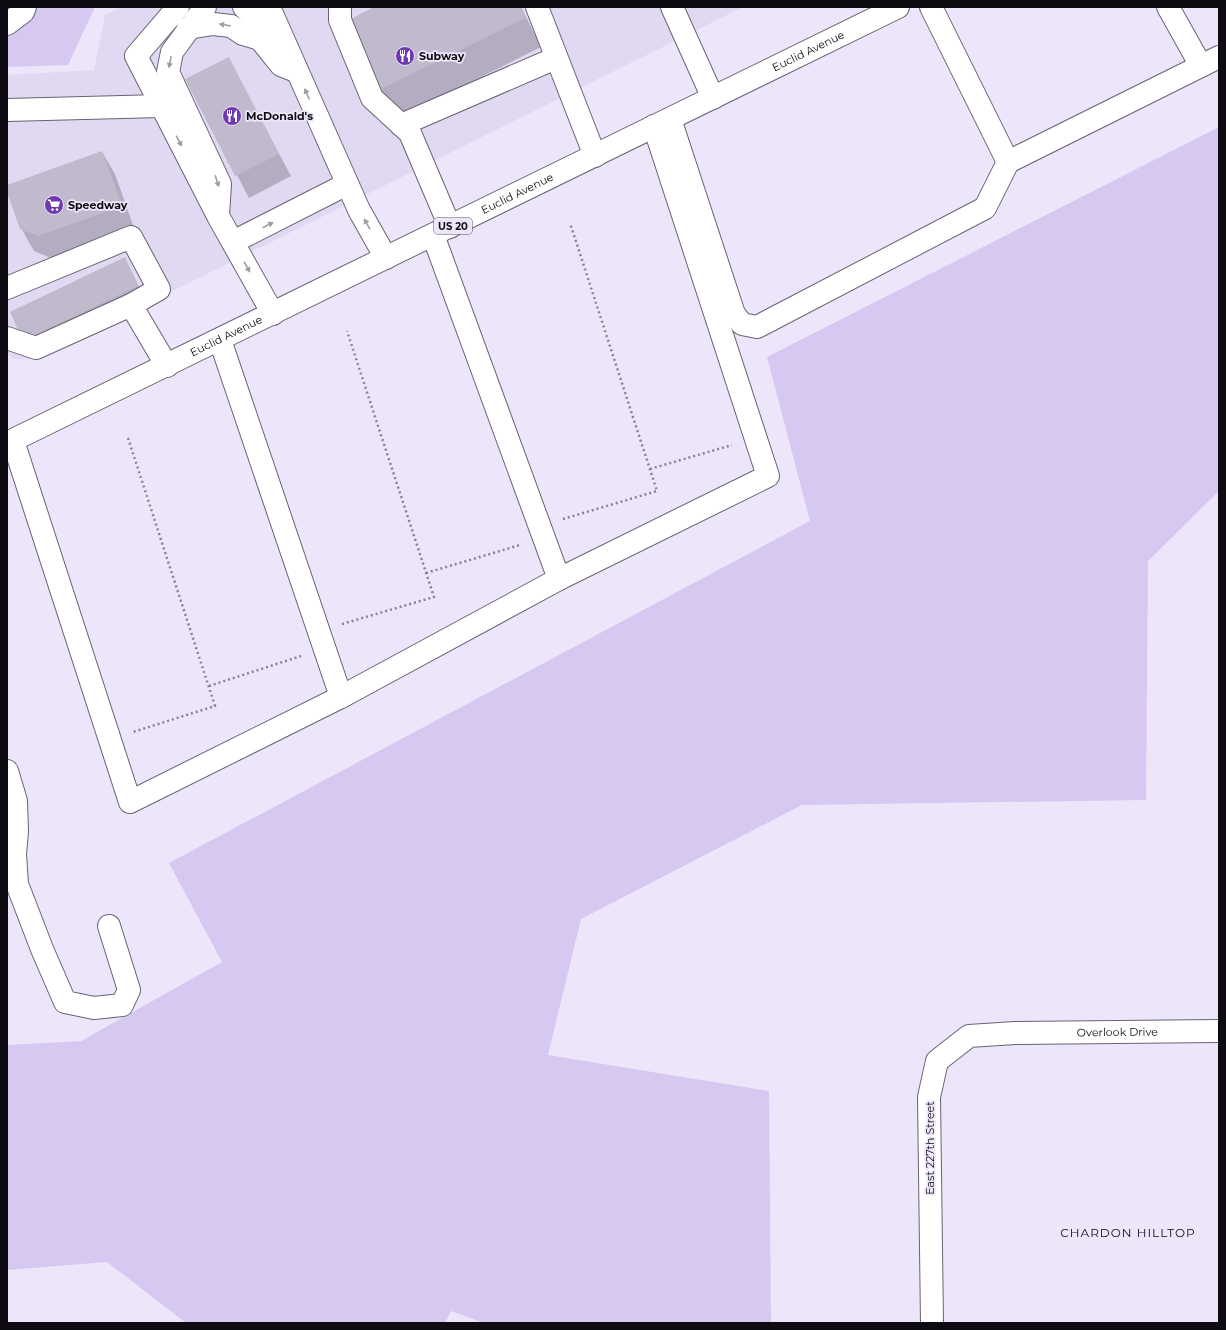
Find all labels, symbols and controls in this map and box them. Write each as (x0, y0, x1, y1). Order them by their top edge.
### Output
one-way arrow (219, 22, 231, 28)
street label: Euclid Avenue (770, 27, 847, 75)
restaurant icon: Subway (394, 45, 416, 67)
place label: Subway (419, 49, 465, 63)
one-way arrow (166, 56, 172, 68)
one-way arrow (303, 87, 309, 99)
restaurant icon: McDonald's (221, 105, 243, 127)
place label: McDonald's (246, 109, 313, 123)
one-way arrow (176, 135, 182, 146)
street label: Euclid Avenue (479, 170, 556, 217)
one-way arrow (215, 175, 221, 187)
supermarket icon: Speedway (43, 194, 65, 216)
place label: Speedway (68, 198, 128, 212)
one-way arrow (363, 218, 370, 230)
road number: US 20 (434, 218, 472, 234)
one-way arrow (262, 221, 274, 228)
one-way arrow (244, 261, 251, 273)
street label: Euclid Avenue (188, 312, 265, 359)
street label: Overlook Drive (1077, 1025, 1158, 1039)
street label: East 227th Street (923, 1101, 937, 1195)
district label: CHARDON HILLTOP (1060, 1225, 1196, 1240)

